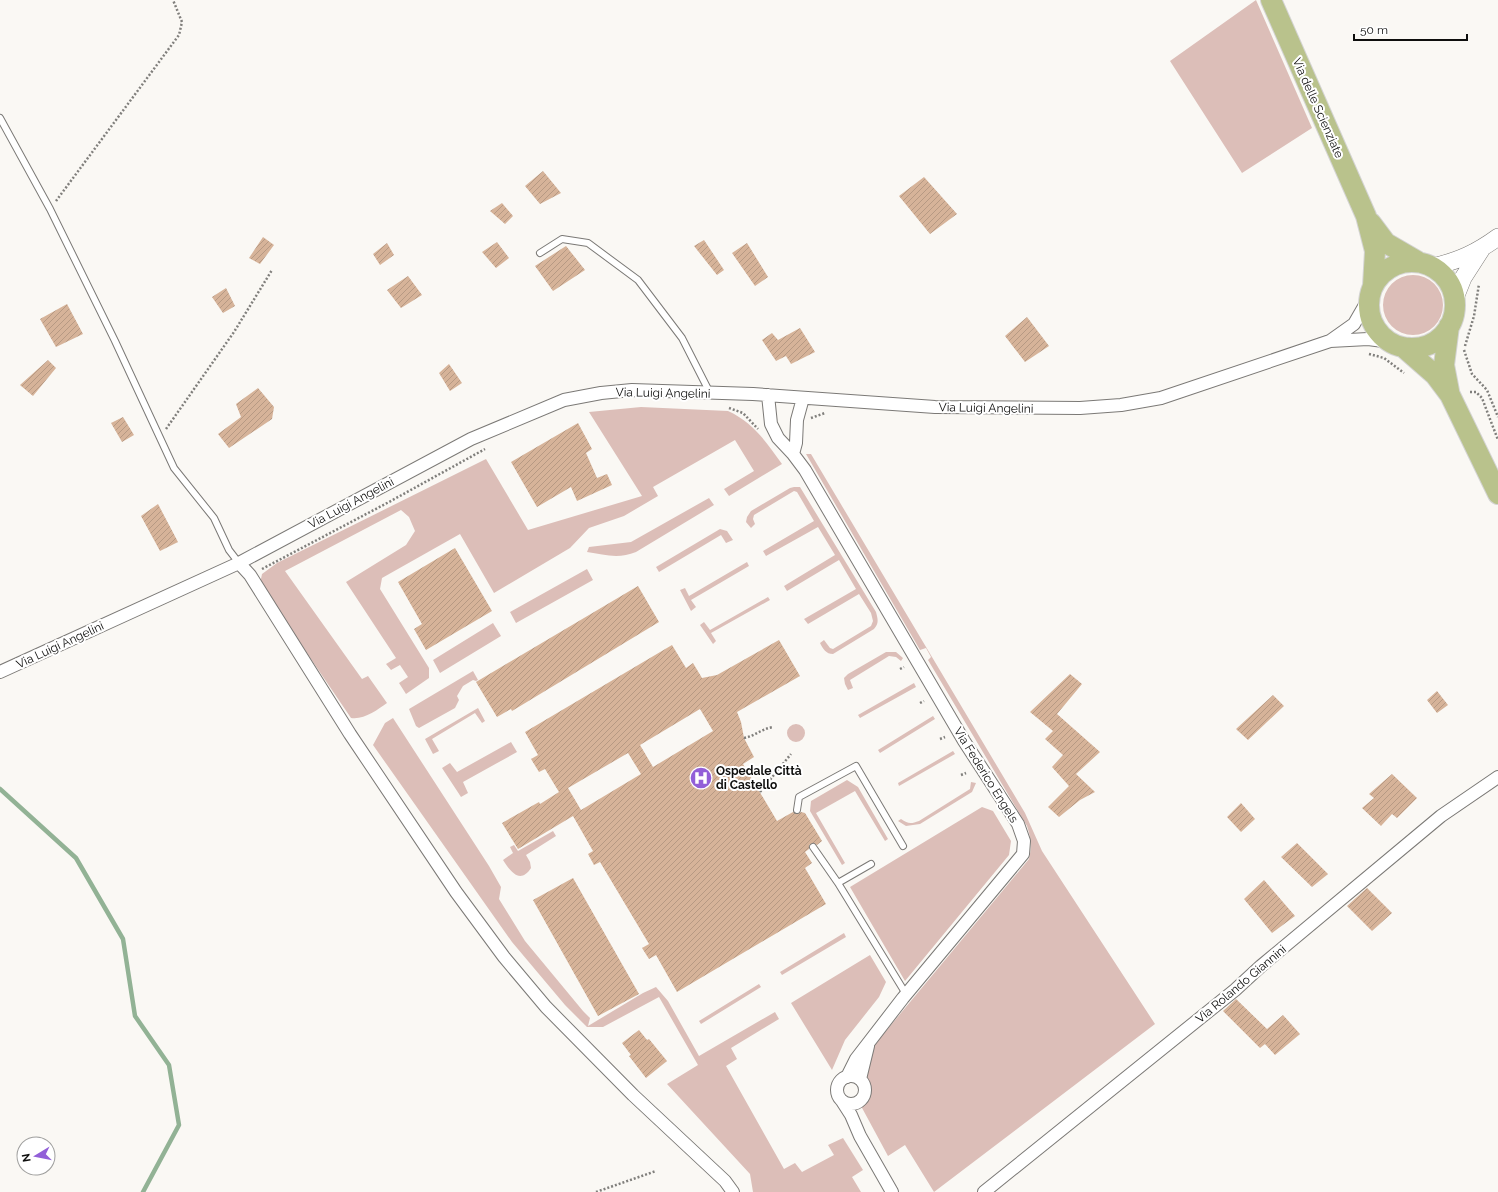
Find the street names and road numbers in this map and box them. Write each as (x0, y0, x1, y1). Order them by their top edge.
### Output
street label: Via delle Scienziate (1290, 56, 1346, 160)
street label: Via Luigi Angelini (615, 385, 711, 401)
street label: Via Luigi Angelini (938, 400, 1034, 416)
street label: Via Luigi Angelini (306, 475, 396, 531)
street label: Via Luigi Angelini (14, 619, 106, 671)
street label: Via Federico Engels (951, 725, 1021, 825)
street label: Via Rolando Giannini (1193, 942, 1289, 1026)

